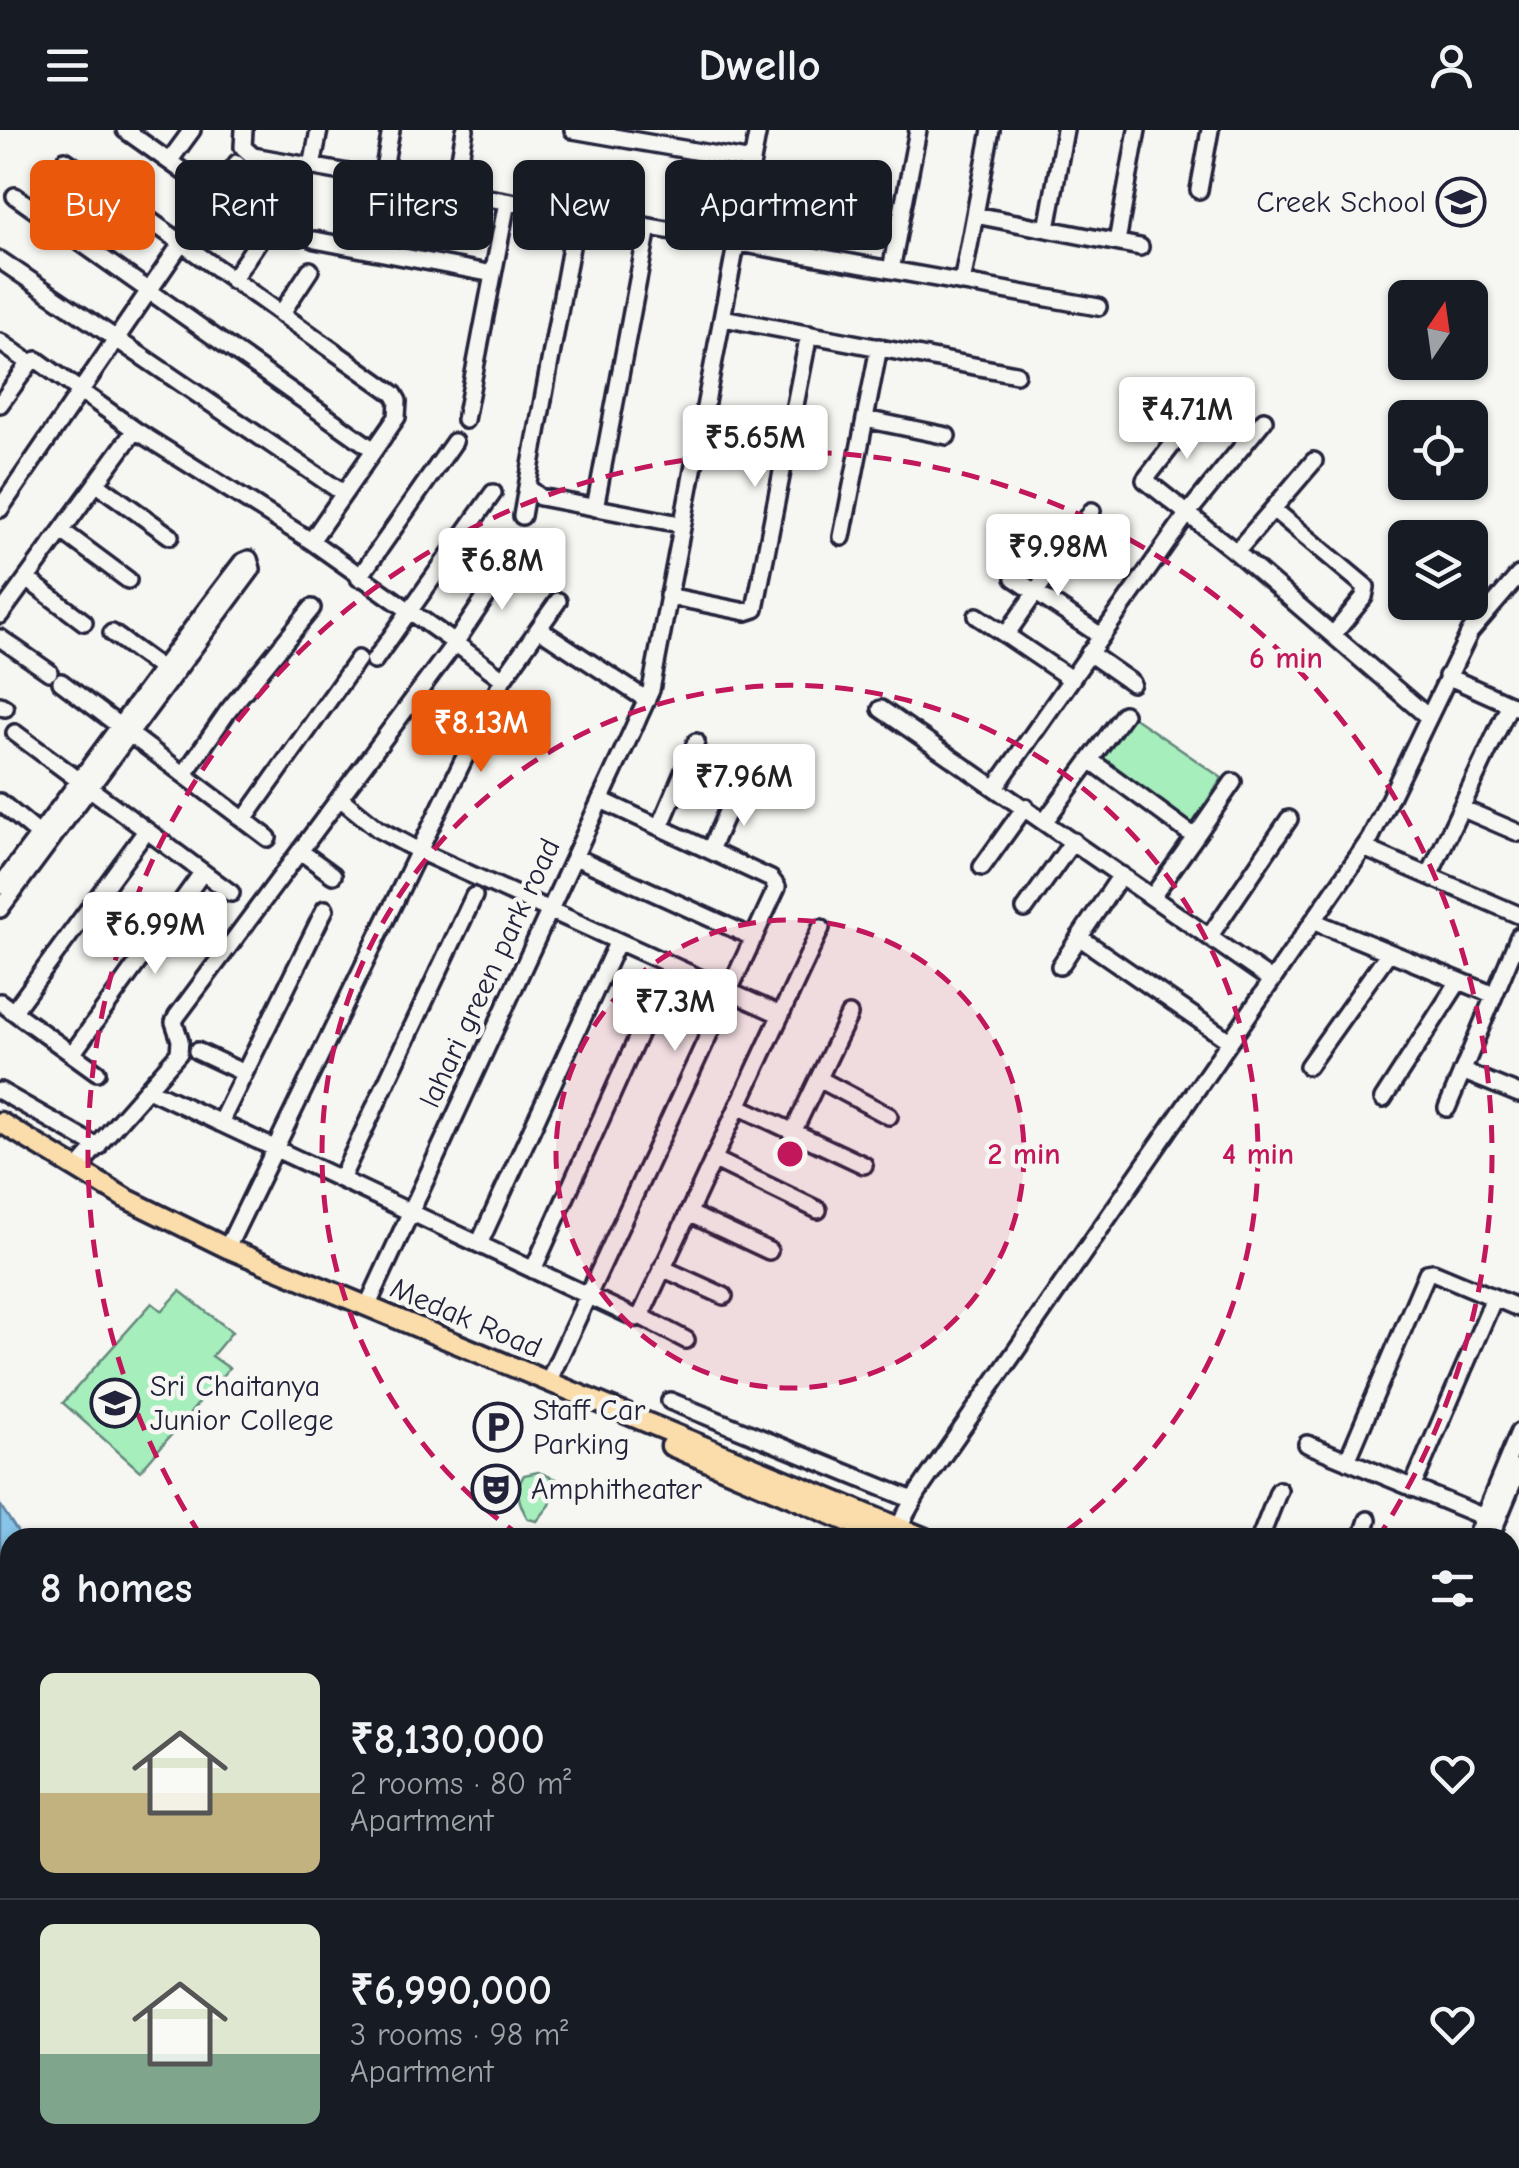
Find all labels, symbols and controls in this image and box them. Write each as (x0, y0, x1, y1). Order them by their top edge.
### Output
icon: menu (40, 38, 95, 93)
icon: person (1424, 38, 1479, 93)
text: Dwello (698, 39, 821, 91)
chip: Buy (30, 160, 155, 250)
chip: Rent (175, 160, 313, 250)
chip: Filters (333, 160, 493, 250)
chip: New (513, 160, 645, 250)
chip: Apartment (665, 160, 892, 250)
school or university icon: Creek School (1435, 176, 1487, 228)
place label: Creek School (1256, 185, 1426, 220)
north arrow (1388, 280, 1488, 380)
map controls (1388, 280, 1488, 620)
pin: ₹4.71M (1106, 377, 1268, 462)
text: ₹4.71M (1141, 391, 1233, 428)
button: locate (1388, 400, 1488, 500)
pin: ₹5.65M (674, 405, 836, 490)
text: ₹5.65M (705, 419, 805, 456)
pin: ₹9.98M (977, 514, 1139, 599)
button: layers (1388, 520, 1488, 620)
pin: ₹6.8M (432, 528, 572, 613)
text: ₹9.98M (1008, 528, 1108, 565)
text: ₹6.8M (460, 542, 544, 579)
text: 6 min (1249, 641, 1323, 676)
pin: ₹8.13M (400, 690, 562, 775)
text: ₹8.13M (434, 704, 528, 741)
pin: ₹7.96M (663, 744, 825, 829)
text: ₹7.96M (695, 758, 793, 795)
street label: lahari green park road (412, 833, 568, 1113)
pin: ₹6.99M (74, 892, 236, 977)
text: ₹6.99M (105, 906, 205, 943)
pin: ₹7.3M (605, 969, 745, 1054)
text: ₹7.3M (635, 983, 715, 1020)
centre of rings (772, 1136, 808, 1172)
text: 2 min (987, 1137, 1061, 1172)
text: 4 min (1222, 1137, 1294, 1172)
street label: Medak Road (385, 1270, 547, 1366)
place label: Sri Chaitanya Junior College (150, 1369, 334, 1438)
school or university icon: Sri Chaitanya Junior College (89, 1377, 141, 1429)
place label: Staff Car Parking (533, 1393, 645, 1462)
parking icon: Staff Car Parking (472, 1401, 524, 1453)
theatre icon: Amphitheater (470, 1463, 522, 1515)
place label: Amphitheater (531, 1472, 702, 1507)
icon: filters (1425, 1561, 1480, 1616)
text: 8 homes (40, 1564, 192, 1613)
icon: home (120, 1713, 240, 1833)
text: ₹8,130,000 (350, 1715, 545, 1764)
icon: heart (1425, 1746, 1480, 1801)
text: 2 rooms · 80 m² (350, 1765, 571, 1802)
text: Apartment (350, 1802, 493, 1839)
icon: home (120, 1964, 240, 2084)
text: ₹6,990,000 (350, 1966, 552, 2015)
icon: heart (1425, 1997, 1480, 2052)
text: 3 rooms · 98 m² (350, 2016, 568, 2053)
text: Apartment (350, 2053, 493, 2090)

